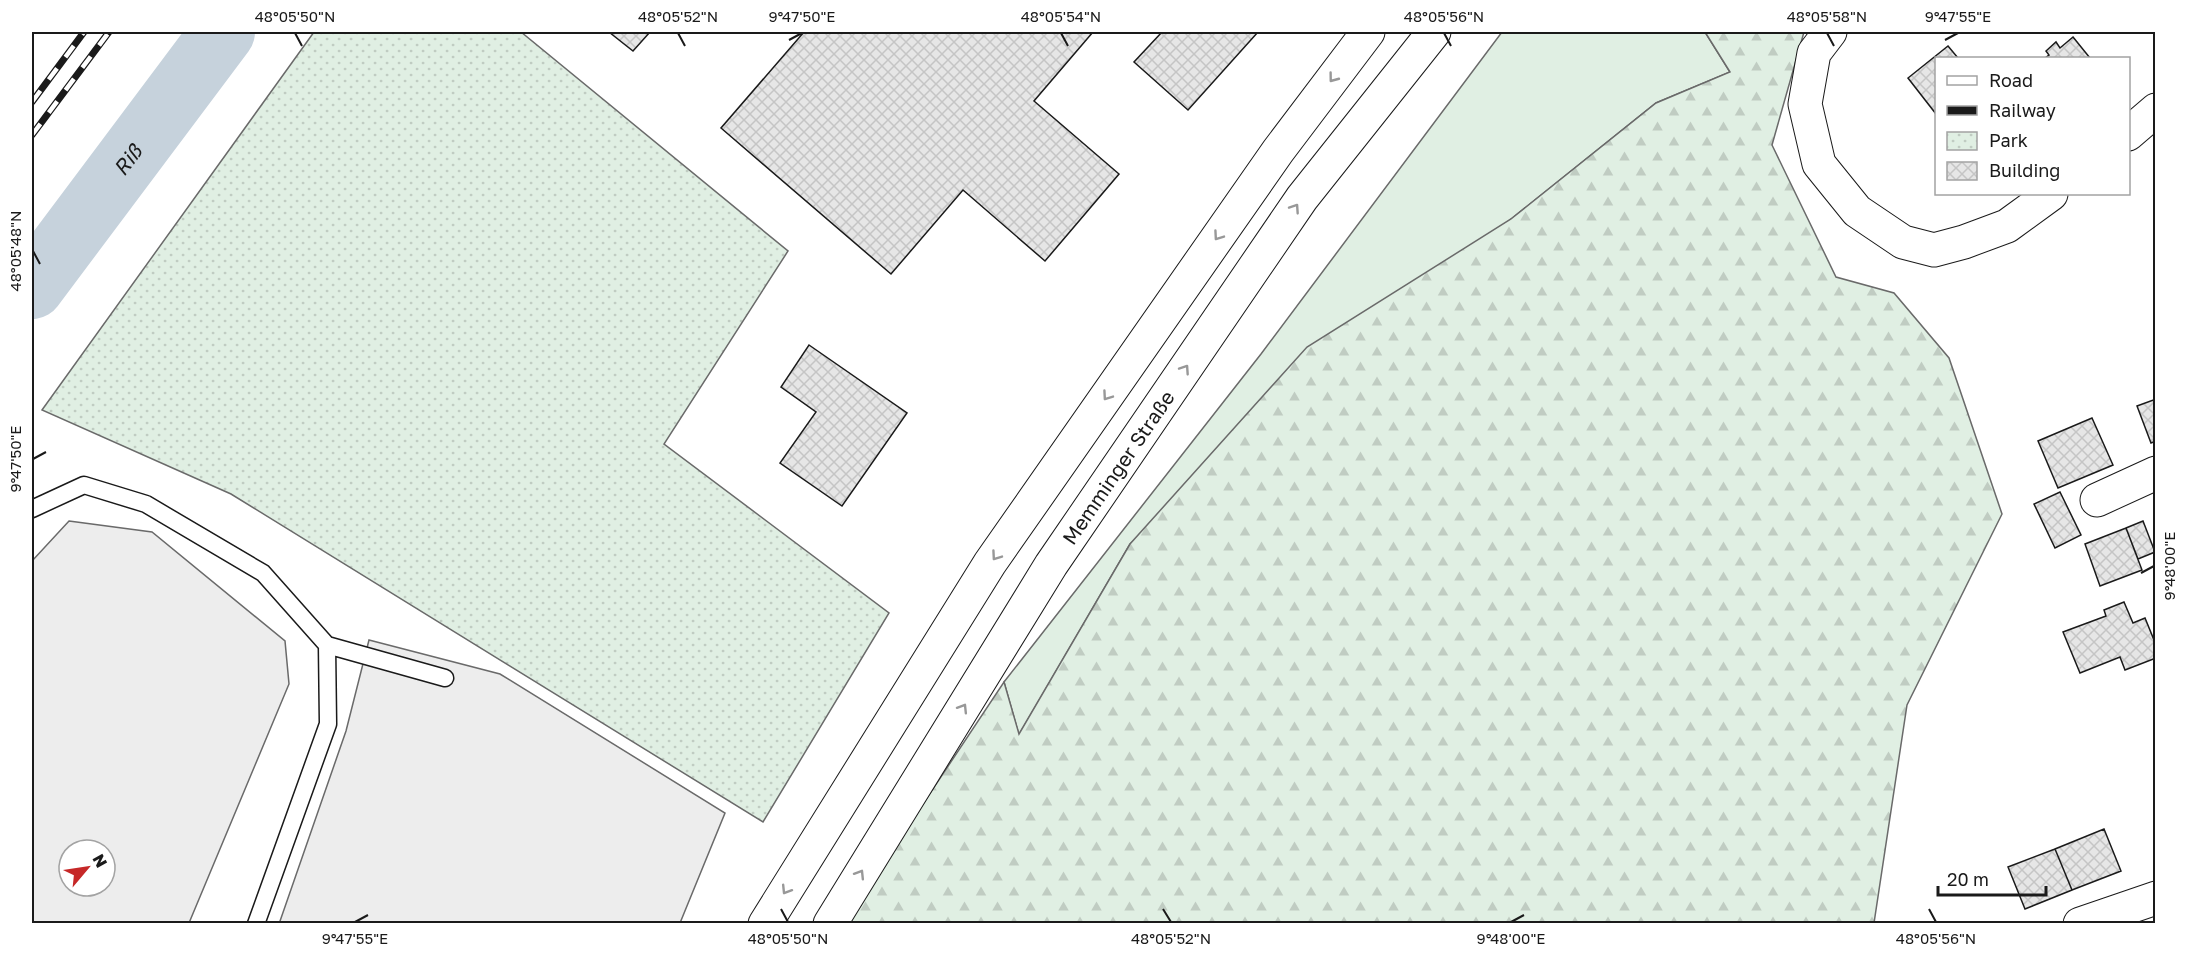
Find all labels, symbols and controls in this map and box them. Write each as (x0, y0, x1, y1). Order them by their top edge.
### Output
text: 48°05'50"N (255, 7, 335, 25)
text: 48°05'52"N (638, 7, 718, 25)
text: 9°47'50"E (769, 7, 835, 25)
text: 48°05'54"N (1021, 7, 1101, 25)
text: 48°05'56"N (1404, 7, 1484, 25)
text: 48°05'58"N (1787, 7, 1867, 25)
text: 9°47'55"E (1925, 7, 1991, 25)
legend (1935, 57, 2130, 195)
text: Road (1989, 69, 2033, 91)
one-way arrow (1329, 71, 1340, 82)
text: Railway (1989, 99, 2056, 121)
text: Park (1989, 129, 2028, 151)
water label: Riß (107, 138, 148, 180)
text: Building (1989, 159, 2060, 181)
one-way arrow (1288, 204, 1299, 215)
text: 48°05'48"N (6, 210, 24, 292)
one-way arrow (1214, 229, 1225, 240)
one-way arrow (1178, 365, 1189, 376)
street label: Memminger Straße (1057, 386, 1179, 549)
one-way arrow (1103, 389, 1114, 400)
text: 9°47'50"E (6, 426, 24, 492)
text: 9°48'00"E (2160, 532, 2178, 600)
one-way arrow (992, 549, 1003, 560)
one-way arrow (956, 704, 967, 715)
north arrow (57, 838, 117, 898)
text: N (88, 851, 112, 871)
scale bar (1938, 859, 2046, 897)
text: 20 m (1947, 868, 1989, 890)
one-way arrow (853, 870, 865, 880)
one-way arrow (781, 884, 793, 894)
text: 9°47'55"E (322, 929, 388, 947)
text: 48°05'50"N (748, 929, 828, 947)
text: 48°05'52"N (1131, 929, 1211, 947)
text: 9°48'00"E (1477, 929, 1545, 947)
text: 48°05'56"N (1896, 929, 1976, 947)

